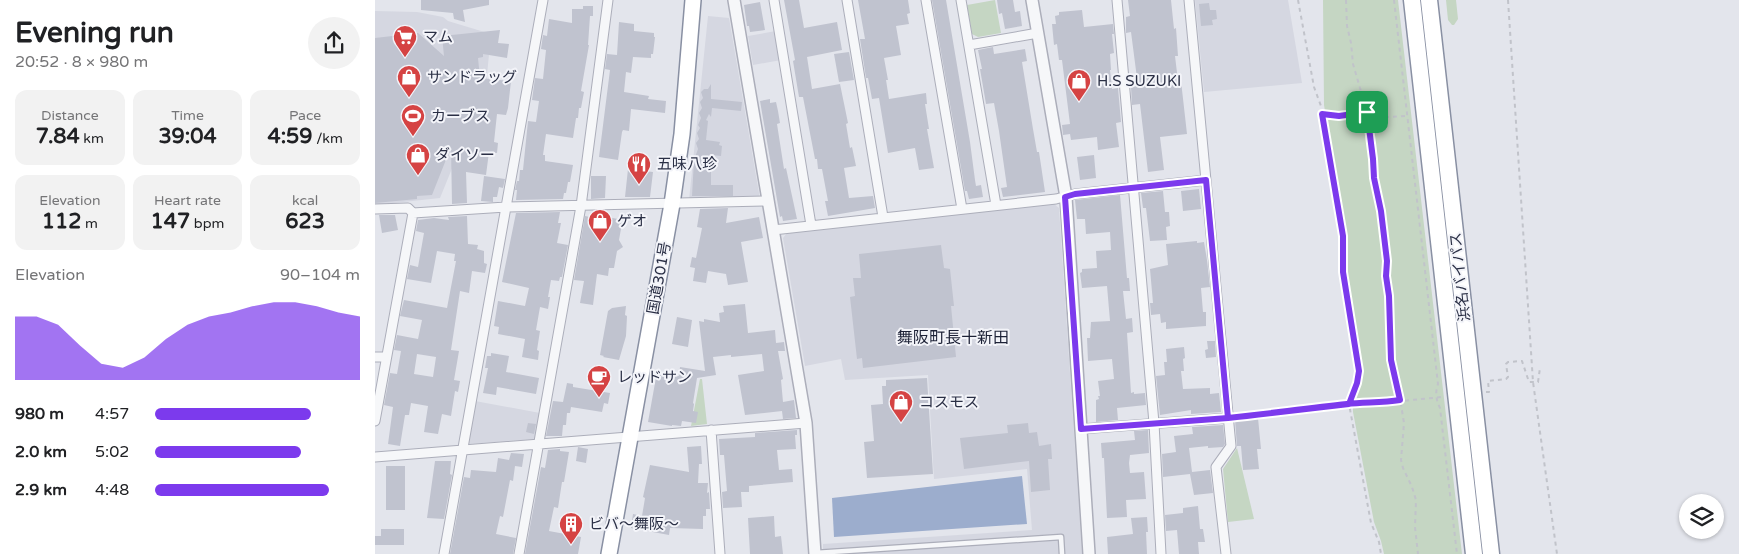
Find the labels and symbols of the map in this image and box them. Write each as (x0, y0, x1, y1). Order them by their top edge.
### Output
supermarket icon: マム (392, 24, 418, 58)
place label: マム (423, 28, 453, 46)
shop icon: サンドラッグ (396, 64, 422, 98)
place label: サンドラッグ (427, 68, 517, 86)
shop icon: H.S SUZUKI (1066, 68, 1092, 102)
place label: H.S SUZUKI (1097, 72, 1181, 90)
pin (1346, 91, 1388, 133)
sports icon: カーブス (400, 103, 426, 137)
place label: カーブス (431, 107, 490, 125)
shop icon: ダイソー (405, 142, 431, 176)
place label: ダイソー (435, 146, 495, 164)
restaurant icon: 五味八珍 (626, 151, 652, 185)
place label: 五味八珍 (657, 155, 717, 173)
shop icon: ゲオ (587, 208, 613, 242)
place label: ゲオ (617, 212, 647, 230)
street label: 浜名バイパス (1446, 231, 1474, 323)
street label: 国道301号 (644, 240, 674, 316)
district label: 舞阪町長十新田 (897, 328, 1009, 348)
cafe icon: レッドサン (586, 364, 612, 398)
place label: レッドサン (617, 368, 692, 386)
shop icon: コスモス (888, 389, 914, 423)
place label: コスモス (919, 393, 979, 411)
building icon: ビバ～舞阪～ (558, 511, 584, 545)
place label: ビバ～舞阪～ (589, 515, 679, 533)

